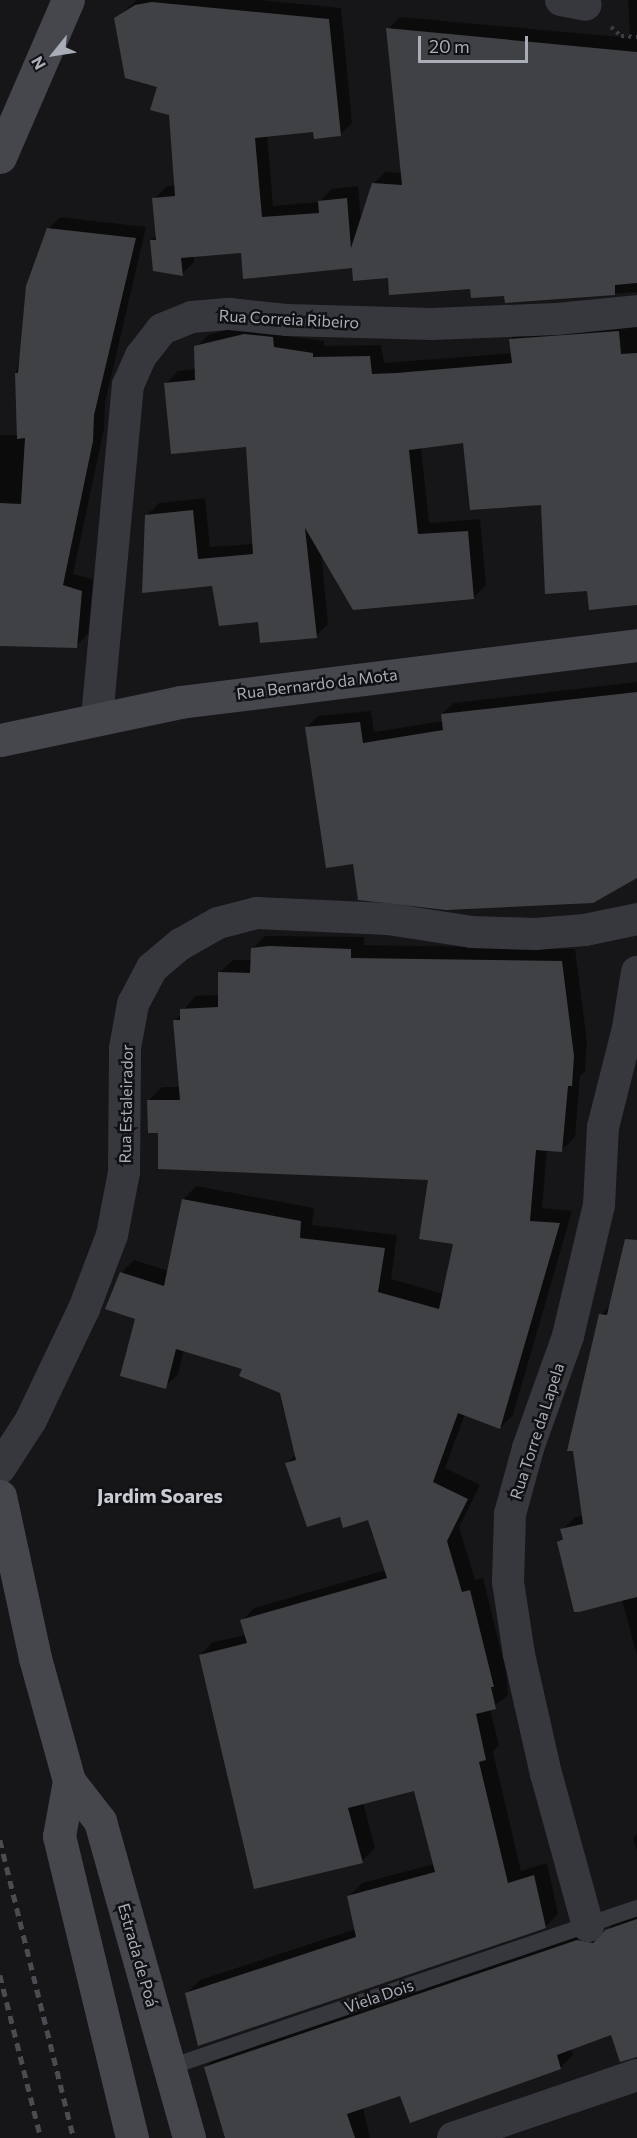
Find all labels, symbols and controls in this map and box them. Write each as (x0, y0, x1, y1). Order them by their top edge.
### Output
north arrow (24, 24, 84, 84)
scale bar (421, 24, 530, 62)
text: 20 m (429, 35, 470, 57)
text: N (27, 53, 49, 73)
street label: Rua Correia Ribeiro (218, 306, 360, 332)
street label: Rua Bernardo da Mota (235, 665, 399, 703)
street label: Rua Estaleirador (115, 1044, 137, 1164)
street label: Rua Torre da Lapela (506, 1360, 568, 1502)
district label: Jardim Soares (97, 1483, 223, 1507)
street label: Estrada de Poá (114, 1901, 162, 2009)
street label: Viela Dois (342, 1975, 416, 2017)

